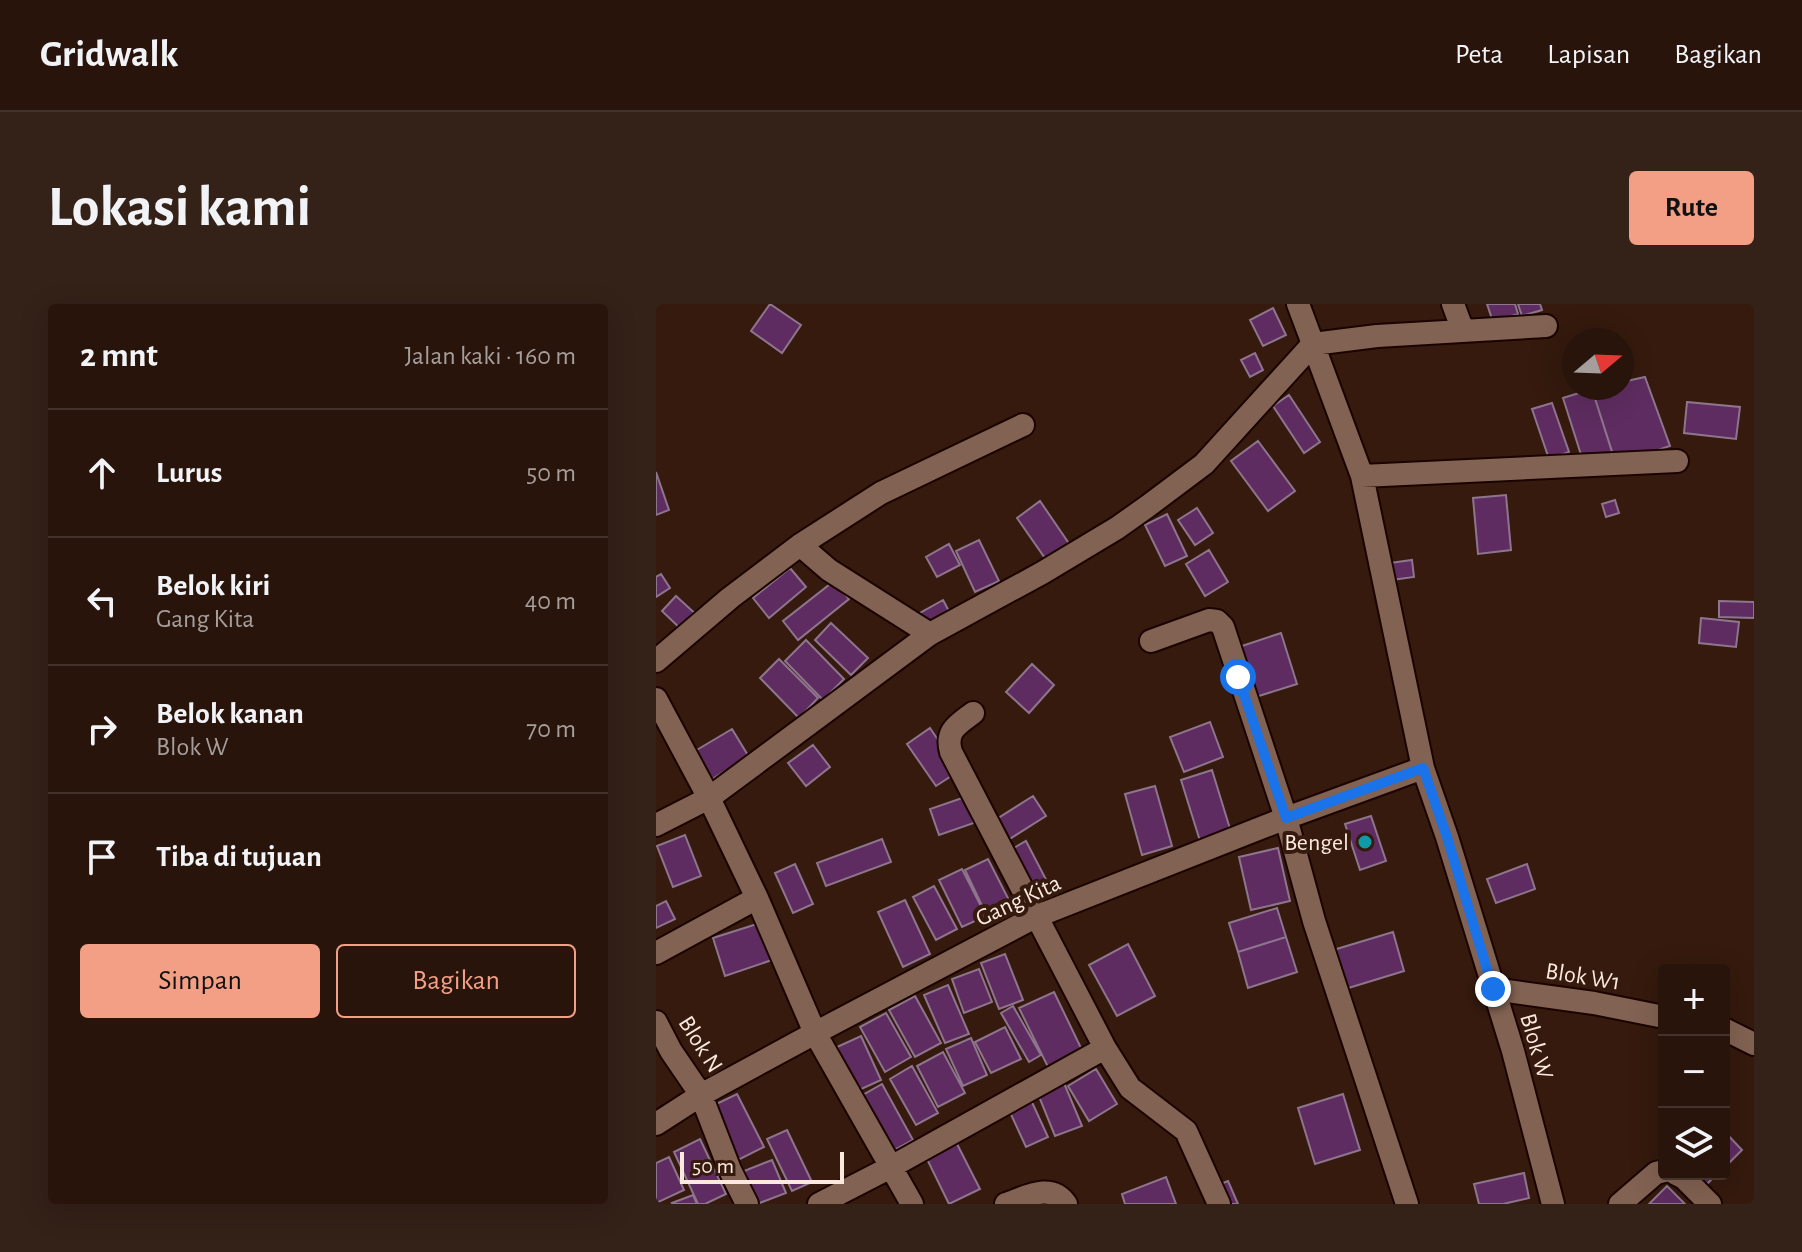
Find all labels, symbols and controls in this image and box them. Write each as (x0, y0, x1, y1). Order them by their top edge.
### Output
text: Gridwalk (40, 36, 178, 74)
text: Peta (1455, 41, 1503, 69)
text: Lapisan (1547, 41, 1630, 69)
text: Bagikan (1674, 41, 1762, 69)
button: Rute (1629, 171, 1754, 245)
text: Lokasi kami (48, 180, 311, 236)
north arrow (1562, 328, 1634, 400)
text: 2 mnt (80, 339, 158, 373)
text: Jalan kaki · 160 m (405, 343, 576, 369)
icon: ahead (80, 451, 124, 495)
text: Lurus (156, 458, 222, 488)
text: 50 m (526, 460, 576, 486)
text: Belok kiri (156, 571, 270, 601)
icon: left (80, 579, 124, 623)
text: 40 m (525, 588, 576, 614)
text: Gang Kita (156, 606, 254, 632)
route start (1220, 659, 1256, 695)
text: Belok kanan (156, 699, 304, 729)
icon: right (80, 707, 124, 751)
text: 70 m (526, 716, 576, 742)
text: Blok W (156, 734, 229, 760)
place label: Bengel (1284, 831, 1349, 855)
marker: Bengel (1356, 833, 1374, 851)
icon: arrive (80, 835, 124, 879)
text: Tiba di tujuan (156, 842, 322, 872)
street label: Gang Kita (972, 871, 1065, 931)
button: Simpan (80, 944, 320, 1018)
button: Bagikan (336, 944, 576, 1018)
street label: Blok W1 (1544, 959, 1622, 995)
map controls (1658, 964, 1730, 1180)
button: + (1658, 964, 1730, 1036)
route end (1475, 971, 1511, 1007)
street label: Blok W (1515, 1011, 1557, 1082)
street label: Blok N (674, 1012, 727, 1077)
button: − (1658, 1036, 1730, 1108)
button: layers (1658, 1108, 1730, 1180)
scale bar (680, 1148, 844, 1184)
text: 50 m (692, 1155, 734, 1177)

